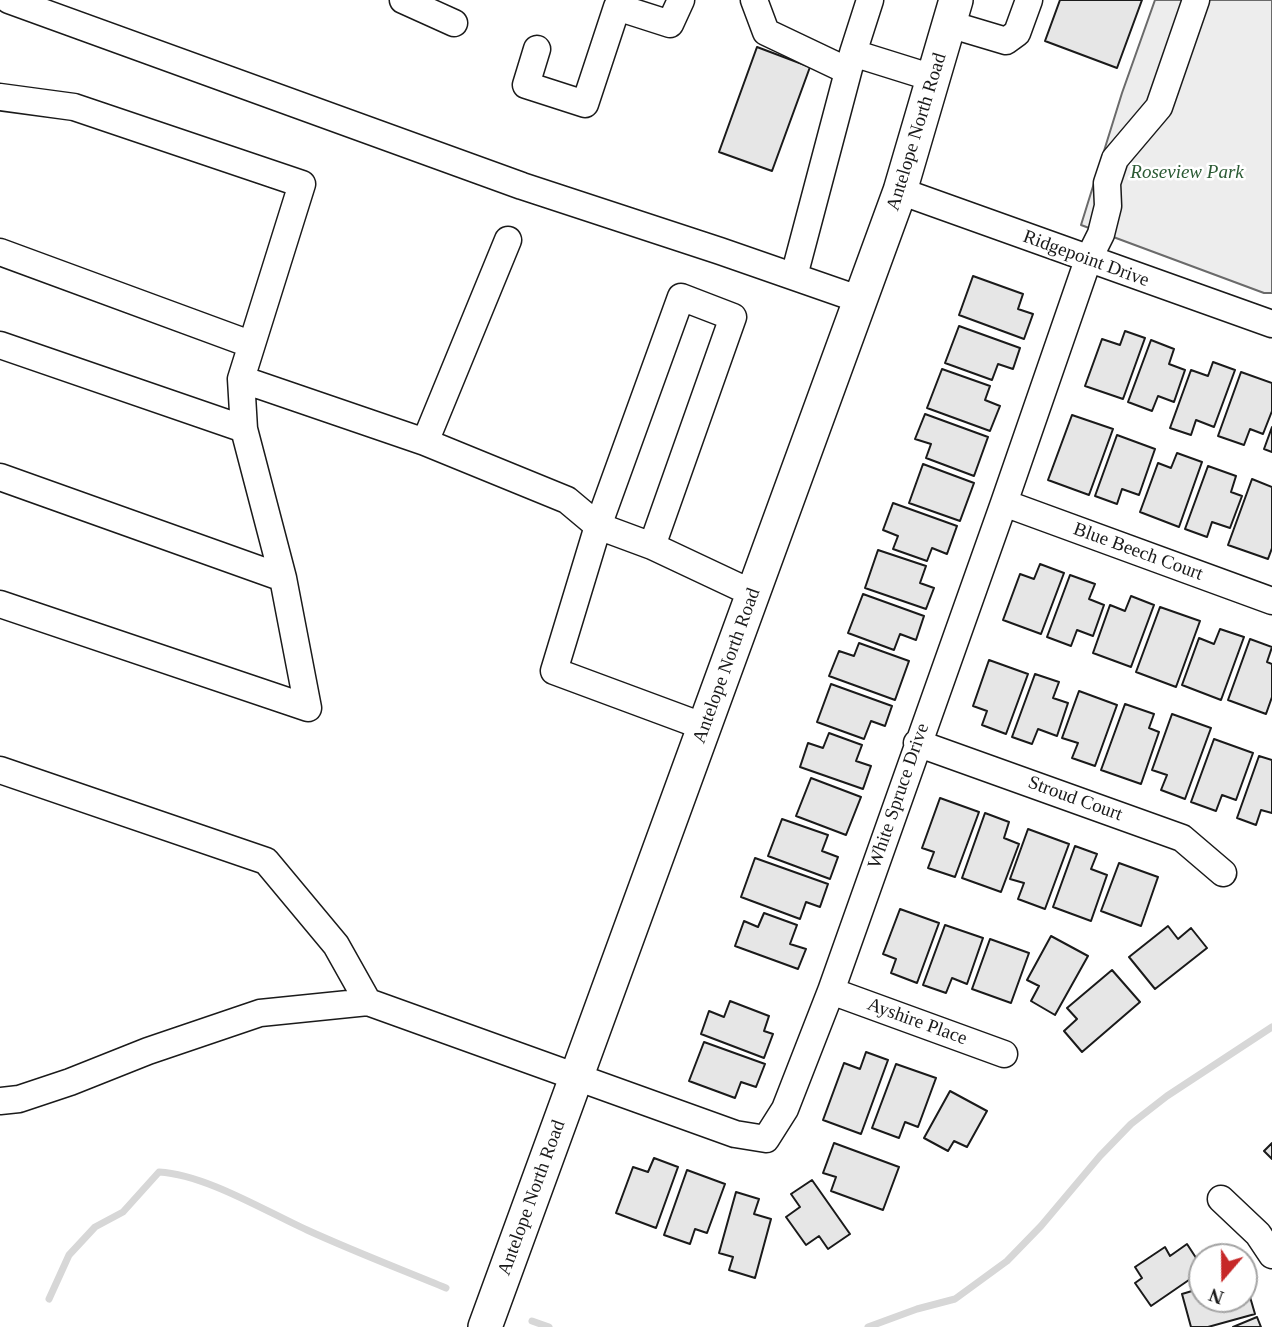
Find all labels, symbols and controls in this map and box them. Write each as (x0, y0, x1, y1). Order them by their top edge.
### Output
street label: Antelope North Road (882, 50, 952, 214)
park label: Roseview Park (1130, 162, 1244, 184)
street label: Ridgepoint Drive (1020, 226, 1152, 292)
street label: Blue Beech Court (1070, 518, 1206, 586)
street label: Antelope North Road (688, 585, 766, 747)
street label: White Spruce Drive (863, 720, 935, 872)
street label: Stroud Court (1025, 771, 1125, 827)
street label: Ayshire Place (864, 993, 970, 1051)
street label: Antelope North Road (493, 1117, 571, 1279)
north arrow (1188, 1243, 1258, 1313)
text: N (1206, 1284, 1226, 1309)

